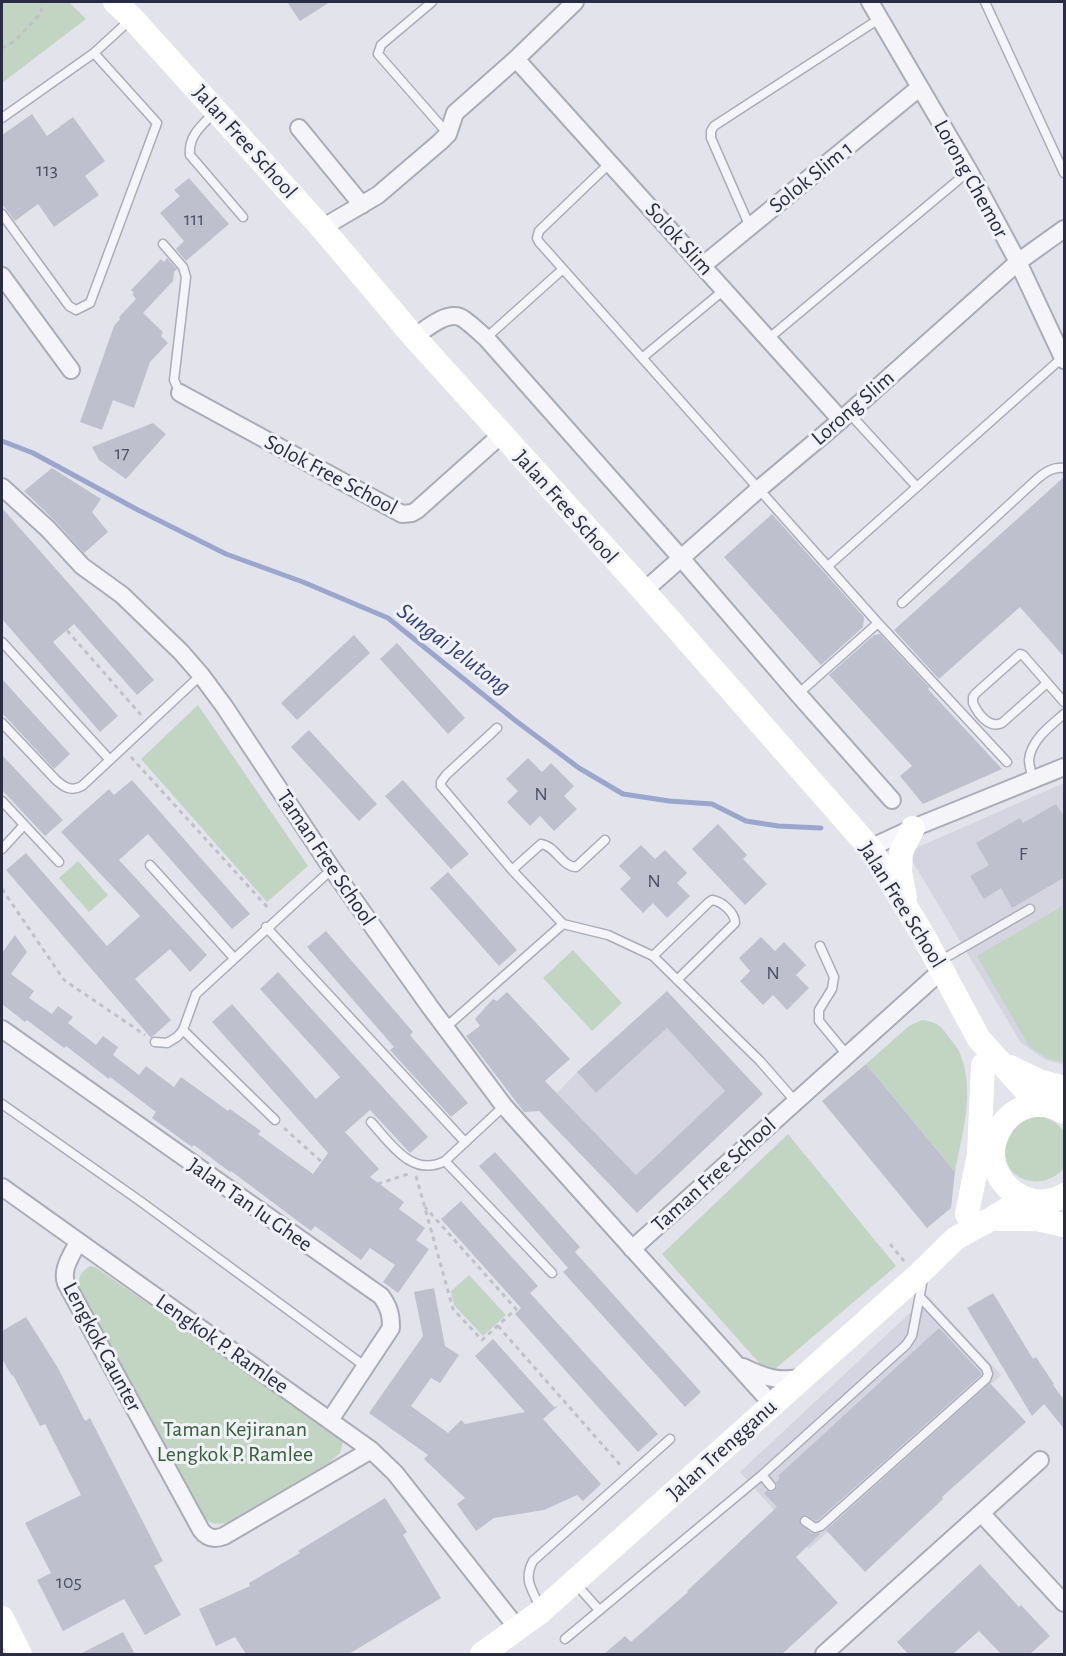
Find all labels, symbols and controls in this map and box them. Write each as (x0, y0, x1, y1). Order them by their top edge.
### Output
street label: Jalan Free School (187, 80, 303, 204)
street label: Lorong Chemor (928, 115, 1014, 243)
street label: Solok Slim 1 (764, 135, 858, 219)
house number: 113 (36, 158, 58, 182)
street label: Solok Slim (639, 197, 719, 281)
house number: 111 (184, 207, 204, 231)
street label: Lorong Slim (806, 365, 900, 451)
street label: Solok Free School (260, 429, 402, 521)
house number: 17 (114, 441, 130, 465)
street label: Jalan Free School (508, 445, 624, 569)
water label: Sungai Jelutong (391, 597, 517, 701)
house number: N (534, 782, 548, 806)
street label: Taman Free School (271, 785, 381, 931)
street label: Jalan Free School (853, 837, 951, 973)
house number: F (1019, 842, 1027, 866)
house number: N (647, 869, 661, 893)
house number: N (766, 961, 780, 985)
street label: Taman Free School (646, 1112, 782, 1238)
street label: Jalan Tan Iu Ghee (182, 1152, 318, 1258)
street label: Lengkok Caunter (57, 1278, 147, 1416)
street label: Lengkok P. Ramlee (150, 1288, 294, 1400)
street label: Jalan Trengganu (662, 1394, 782, 1506)
park label: Taman Kejiranan Lengkok P. Ramlee (157, 1416, 313, 1468)
house number: 105 (56, 1570, 82, 1594)

